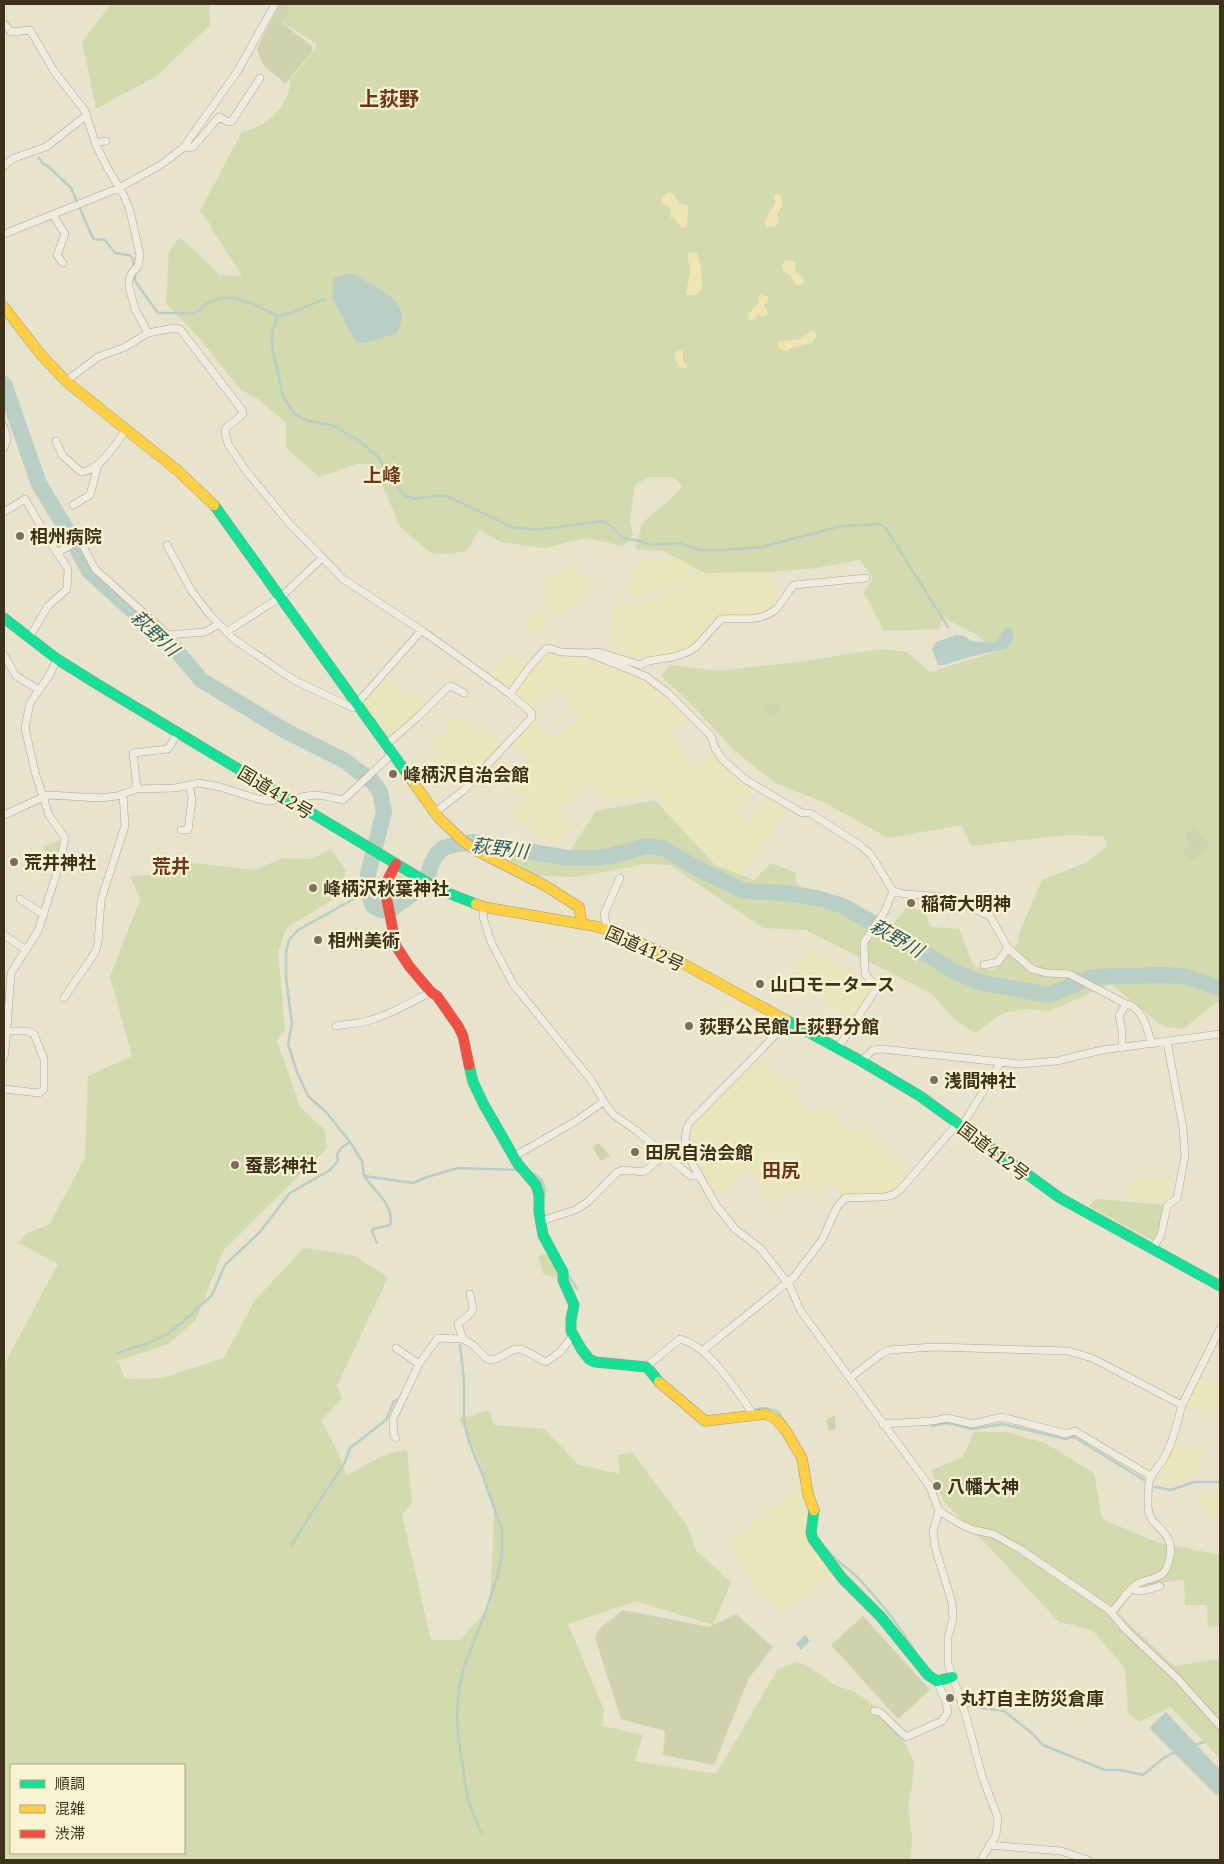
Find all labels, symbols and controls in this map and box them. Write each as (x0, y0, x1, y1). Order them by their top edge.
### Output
district label: 上荻野 (359, 85, 419, 112)
district label: 上峰 (363, 462, 401, 488)
place label: 相州病院 (30, 524, 102, 548)
marker: 相州病院 (14, 530, 26, 542)
water label: 萩野川 (125, 604, 186, 663)
street label: 国道412号 (234, 760, 318, 824)
place label: 峰柄沢自治会館 (403, 762, 529, 786)
marker: 峰柄沢自治会館 (387, 768, 399, 780)
water label: 萩野川 (470, 832, 532, 865)
place label: 荒井神社 (24, 850, 96, 874)
district label: 荒井 (152, 853, 190, 879)
marker: 荒井神社 (8, 856, 20, 868)
place label: 峰柄沢秋葉神社 (323, 876, 449, 900)
marker: 峰柄沢秋葉神社 (307, 882, 319, 894)
place label: 稲荷大明神 (921, 891, 1011, 915)
marker: 稲荷大明神 (905, 897, 917, 909)
water label: 萩野川 (866, 912, 930, 965)
street label: 国道412号 (602, 920, 688, 976)
place label: 相州美術 (328, 928, 400, 952)
marker: 相州美術 (312, 934, 324, 946)
place label: 山口モータース (770, 972, 895, 996)
marker: 山口モータース (754, 978, 766, 990)
place label: 荻野公民館上荻野分館 (699, 1014, 879, 1038)
marker: 荻野公民館上荻野分館 (683, 1020, 695, 1032)
place label: 浅間神社 (944, 1068, 1016, 1092)
marker: 浅間神社 (928, 1074, 940, 1086)
street label: 国道412号 (953, 1116, 1035, 1186)
place label: 田尻自治会館 (645, 1140, 753, 1164)
marker: 田尻自治会館 (629, 1146, 641, 1158)
place label: 蚕影神社 (245, 1153, 317, 1177)
district label: 田尻 (762, 1157, 800, 1183)
marker: 蚕影神社 (229, 1159, 241, 1171)
place label: 八幡大神 (947, 1474, 1019, 1498)
marker: 八幡大神 (931, 1480, 943, 1492)
place label: 丸打自主防災倉庫 (960, 1686, 1104, 1710)
marker: 丸打自主防災倉庫 (944, 1692, 956, 1704)
legend (10, 1764, 185, 1854)
text: 順調 (55, 1773, 85, 1793)
text: 混雑 (55, 1798, 85, 1818)
text: 渋滞 (55, 1823, 85, 1843)

